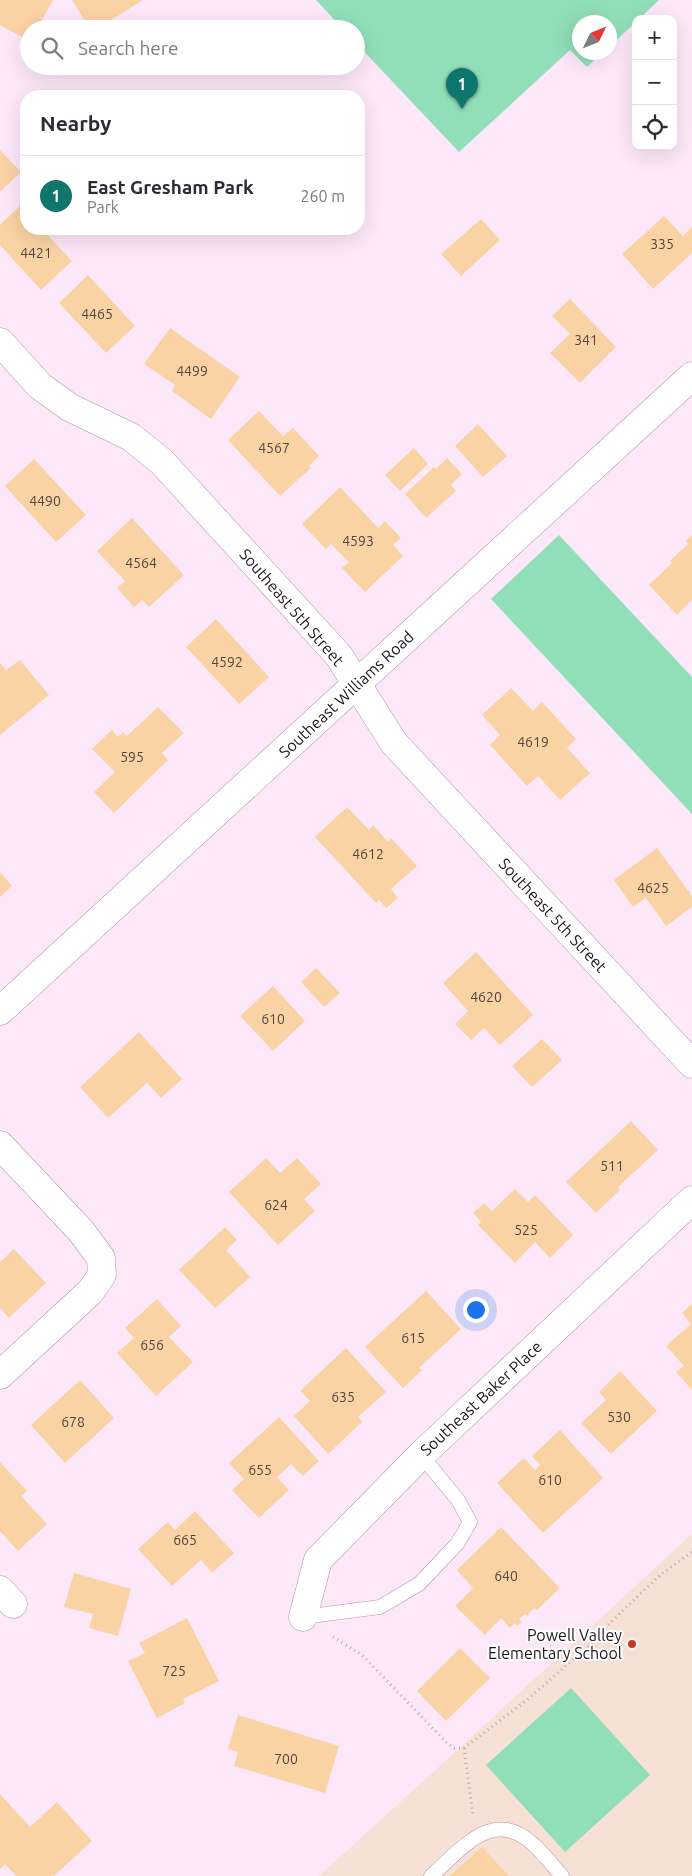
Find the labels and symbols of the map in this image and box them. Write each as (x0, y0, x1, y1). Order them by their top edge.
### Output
north arrow (572, 15, 617, 60)
pin: 1 (446, 68, 478, 109)
house number: 335 (650, 236, 674, 252)
house number: 4421 (20, 245, 52, 261)
house number: 4465 (81, 306, 113, 322)
house number: 341 (574, 332, 598, 348)
house number: 4499 (176, 363, 208, 379)
house number: 4567 (258, 440, 290, 456)
house number: 4490 (29, 493, 61, 509)
house number: 4593 (342, 533, 374, 549)
street label: Southeast 5th Street (236, 545, 348, 670)
house number: 4564 (125, 555, 157, 571)
street label: Southeast Williams Road (275, 627, 417, 761)
house number: 4592 (211, 654, 243, 670)
house number: 4619 (517, 734, 549, 750)
house number: 595 (120, 749, 144, 765)
house number: 4612 (352, 846, 384, 862)
street label: Southeast 5th Street (496, 854, 611, 976)
house number: 4625 (637, 880, 669, 896)
house number: 4620 (470, 989, 502, 1005)
house number: 610 (261, 1011, 285, 1027)
house number: 511 (600, 1158, 624, 1174)
house number: 624 (264, 1197, 288, 1213)
house number: 525 (514, 1222, 538, 1238)
your location (463, 1297, 489, 1323)
house number: 615 (401, 1330, 425, 1346)
house number: 656 (140, 1337, 164, 1353)
street label: Southeast Baker Place (417, 1337, 545, 1459)
house number: 635 (331, 1389, 355, 1405)
house number: 530 (607, 1409, 631, 1425)
house number: 678 (61, 1414, 85, 1430)
house number: 655 (248, 1462, 272, 1478)
house number: 610 (538, 1472, 562, 1488)
house number: 665 (173, 1532, 197, 1548)
house number: 640 (494, 1568, 518, 1584)
place label: Powell Valley Elementary School (488, 1626, 622, 1662)
marker: Powell Valley Elementary School (626, 1638, 638, 1650)
house number: 725 (162, 1663, 186, 1679)
house number: 700 (274, 1751, 298, 1767)

